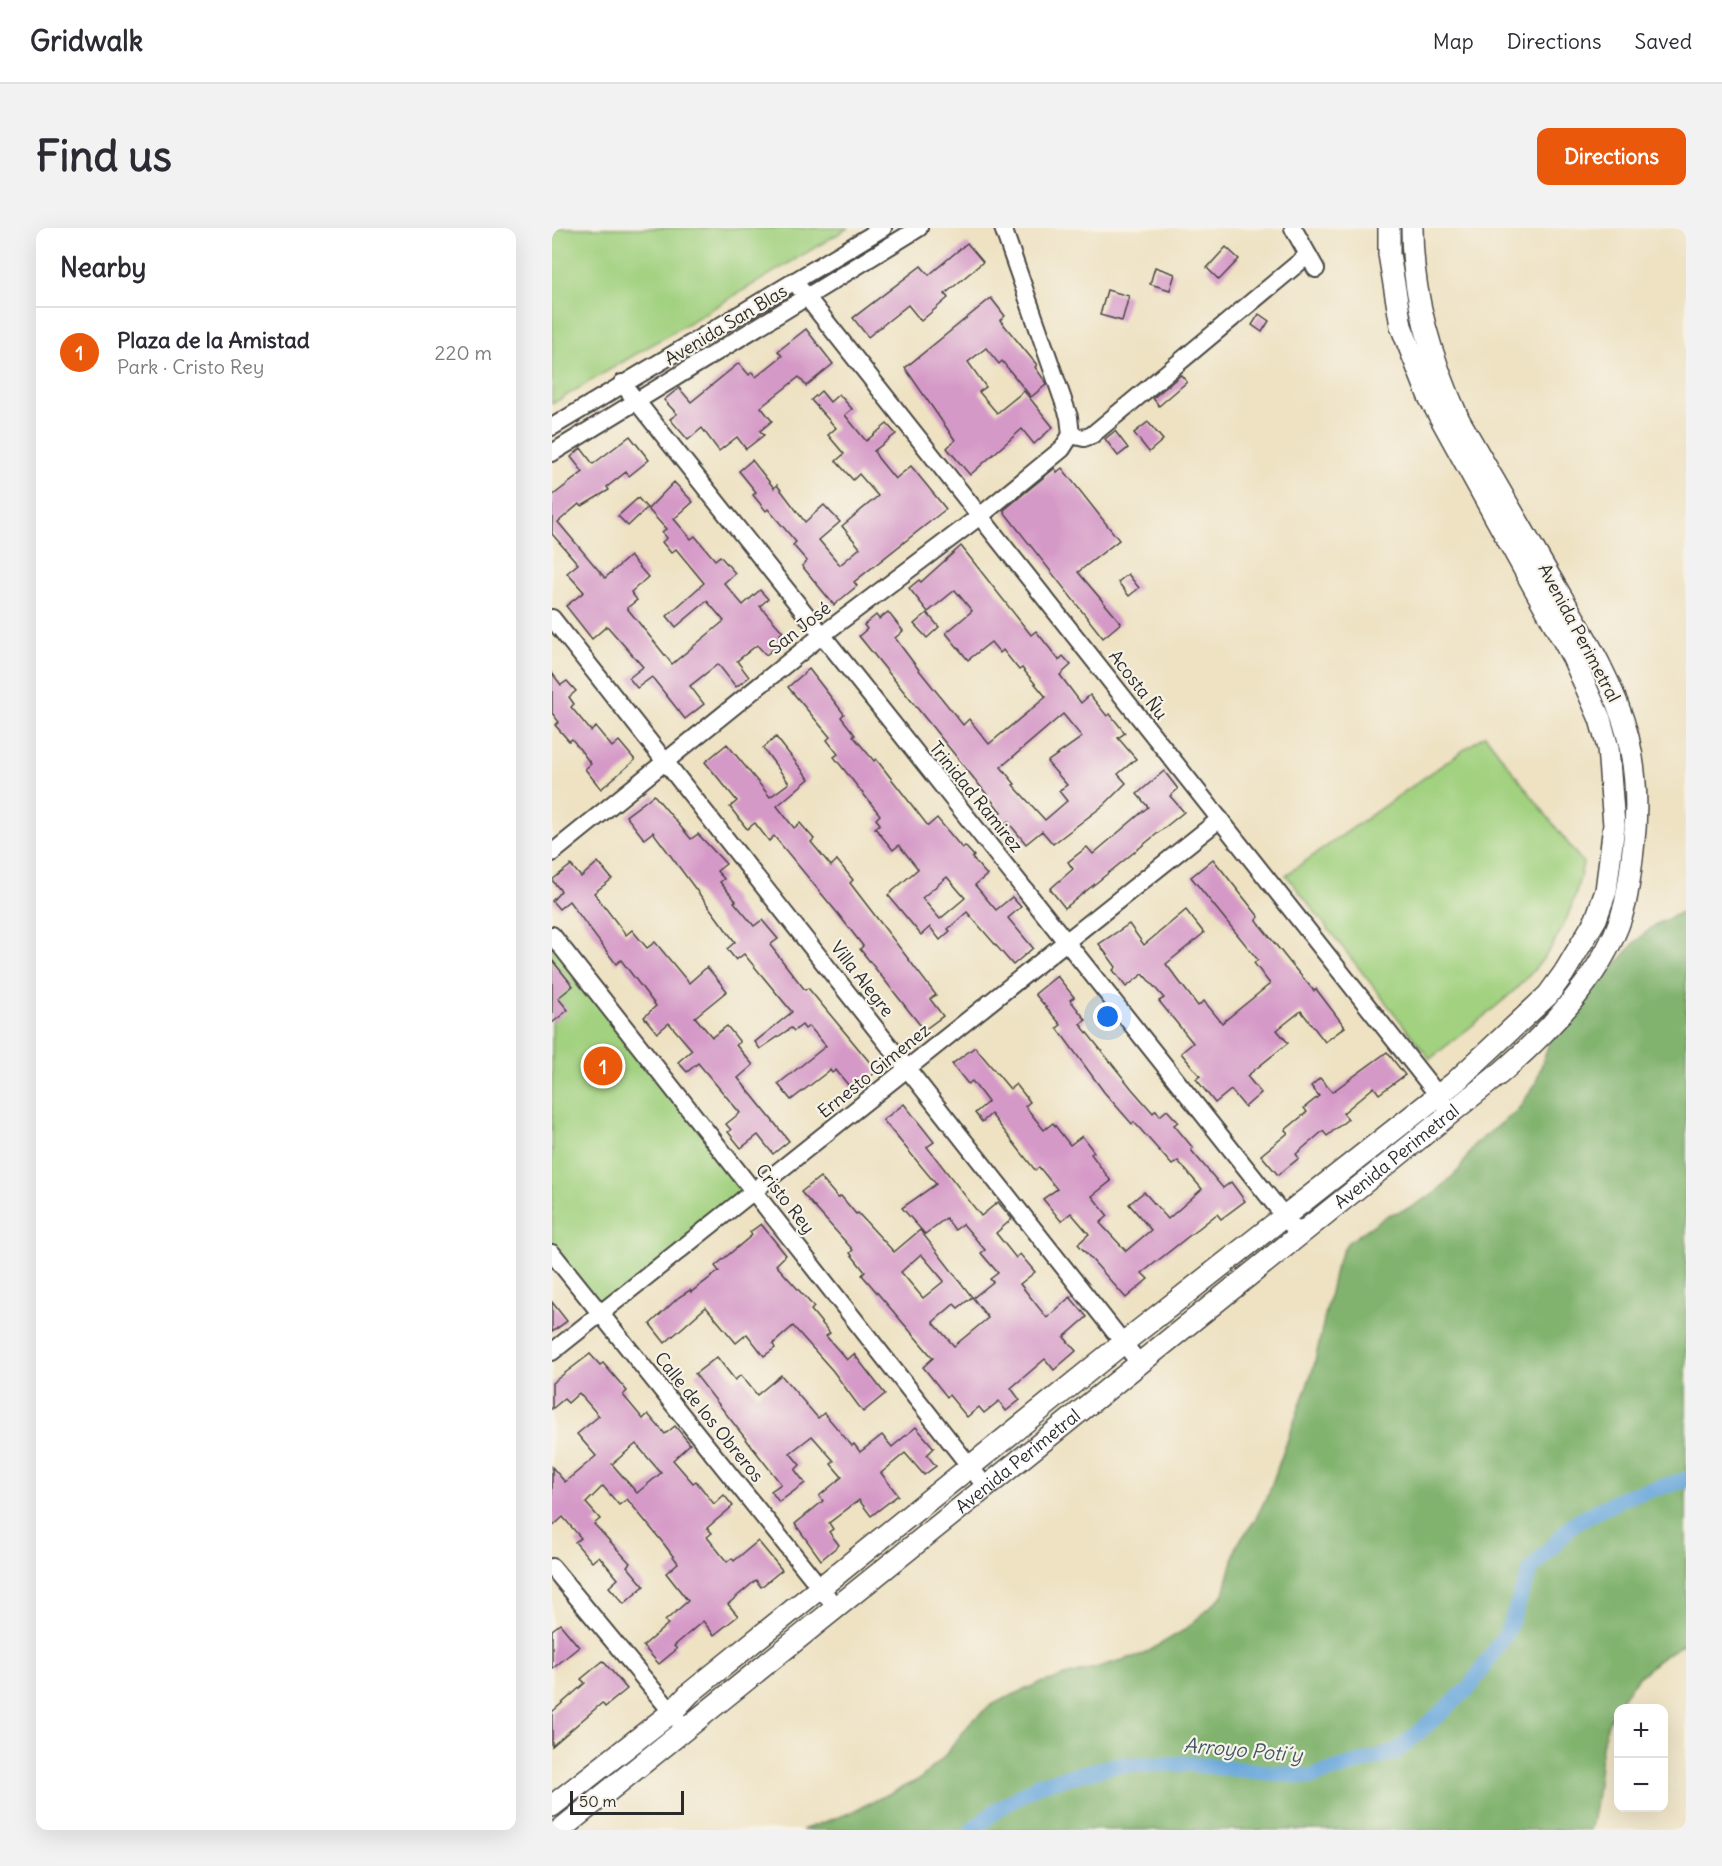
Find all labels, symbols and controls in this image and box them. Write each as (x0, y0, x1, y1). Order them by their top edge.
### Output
text: Gridwalk (30, 23, 143, 59)
text: Map (1433, 28, 1474, 55)
text: Directions (1507, 28, 1601, 55)
text: Saved (1634, 28, 1692, 55)
button: Directions (1537, 128, 1686, 185)
text: Find us (36, 130, 172, 182)
text: Nearby (60, 251, 146, 284)
street label: Avenida San Blas (660, 279, 791, 370)
text: Plaza de la Amistad (117, 326, 310, 354)
text: 1 (76, 340, 83, 365)
text: 220 m (435, 340, 492, 365)
text: Park · Cristo Rey (117, 354, 264, 379)
street label: Avenida Perimetral (1533, 560, 1626, 706)
street label: San José (764, 596, 835, 659)
street label: Acosta Ñu (1104, 645, 1173, 724)
street label: Trinidad Ramirez (925, 737, 1028, 857)
street label: Villa Alegre (826, 936, 899, 1021)
your location (1093, 1002, 1122, 1031)
street label: Ernesto Gimenez (813, 1018, 935, 1123)
pin: 1 (584, 1044, 622, 1088)
street label: Avenida Perimetral (1329, 1099, 1463, 1213)
street label: Cristo Rey (751, 1159, 820, 1238)
street label: Calle de los Obreros (650, 1347, 769, 1486)
street label: Avenida Perimetral (951, 1404, 1085, 1518)
map controls (1614, 1704, 1668, 1812)
button: + (1614, 1704, 1668, 1758)
water label: Arroyo Poti´y (1183, 1732, 1305, 1767)
button: − (1614, 1758, 1668, 1812)
scale bar (570, 1788, 684, 1816)
text: 50 m (579, 1791, 617, 1811)

